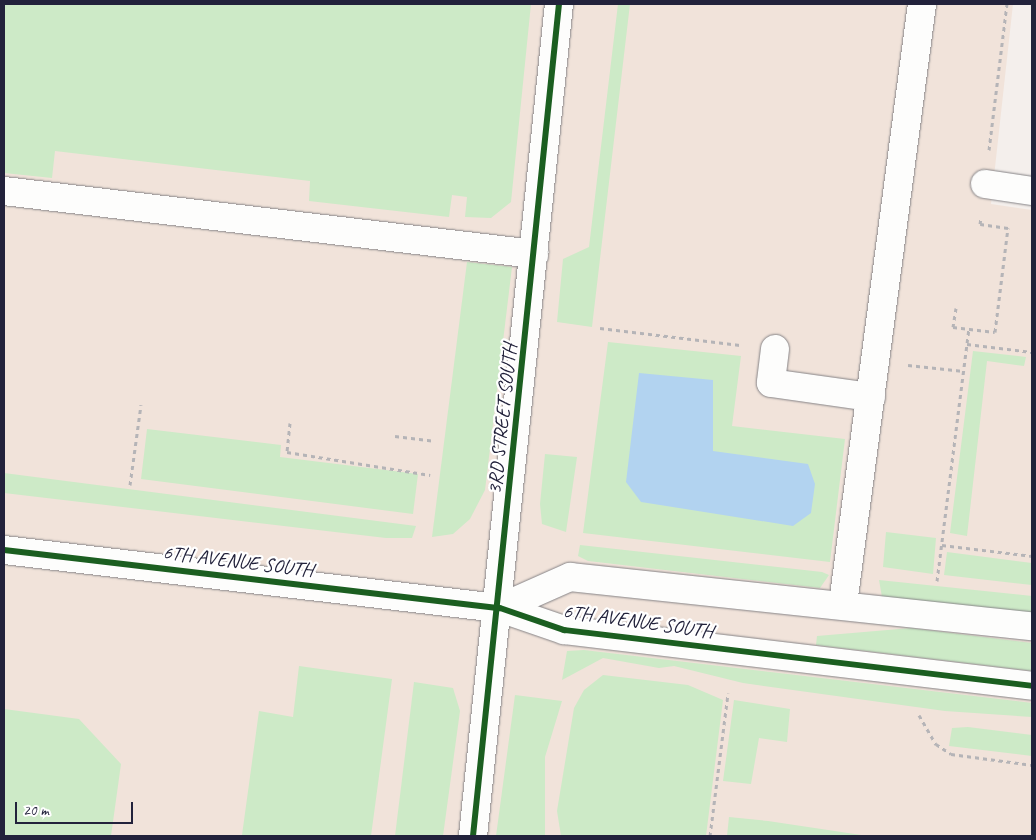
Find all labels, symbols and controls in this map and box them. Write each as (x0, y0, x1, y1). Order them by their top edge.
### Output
street label: 3RD STREET SOUTH (482, 343, 522, 495)
street label: 6TH AVENUE SOUTH (162, 540, 314, 582)
street label: 6TH AVENUE SOUTH (562, 599, 714, 643)
scale bar (18, 792, 135, 824)
text: 20 m (23, 801, 49, 820)

